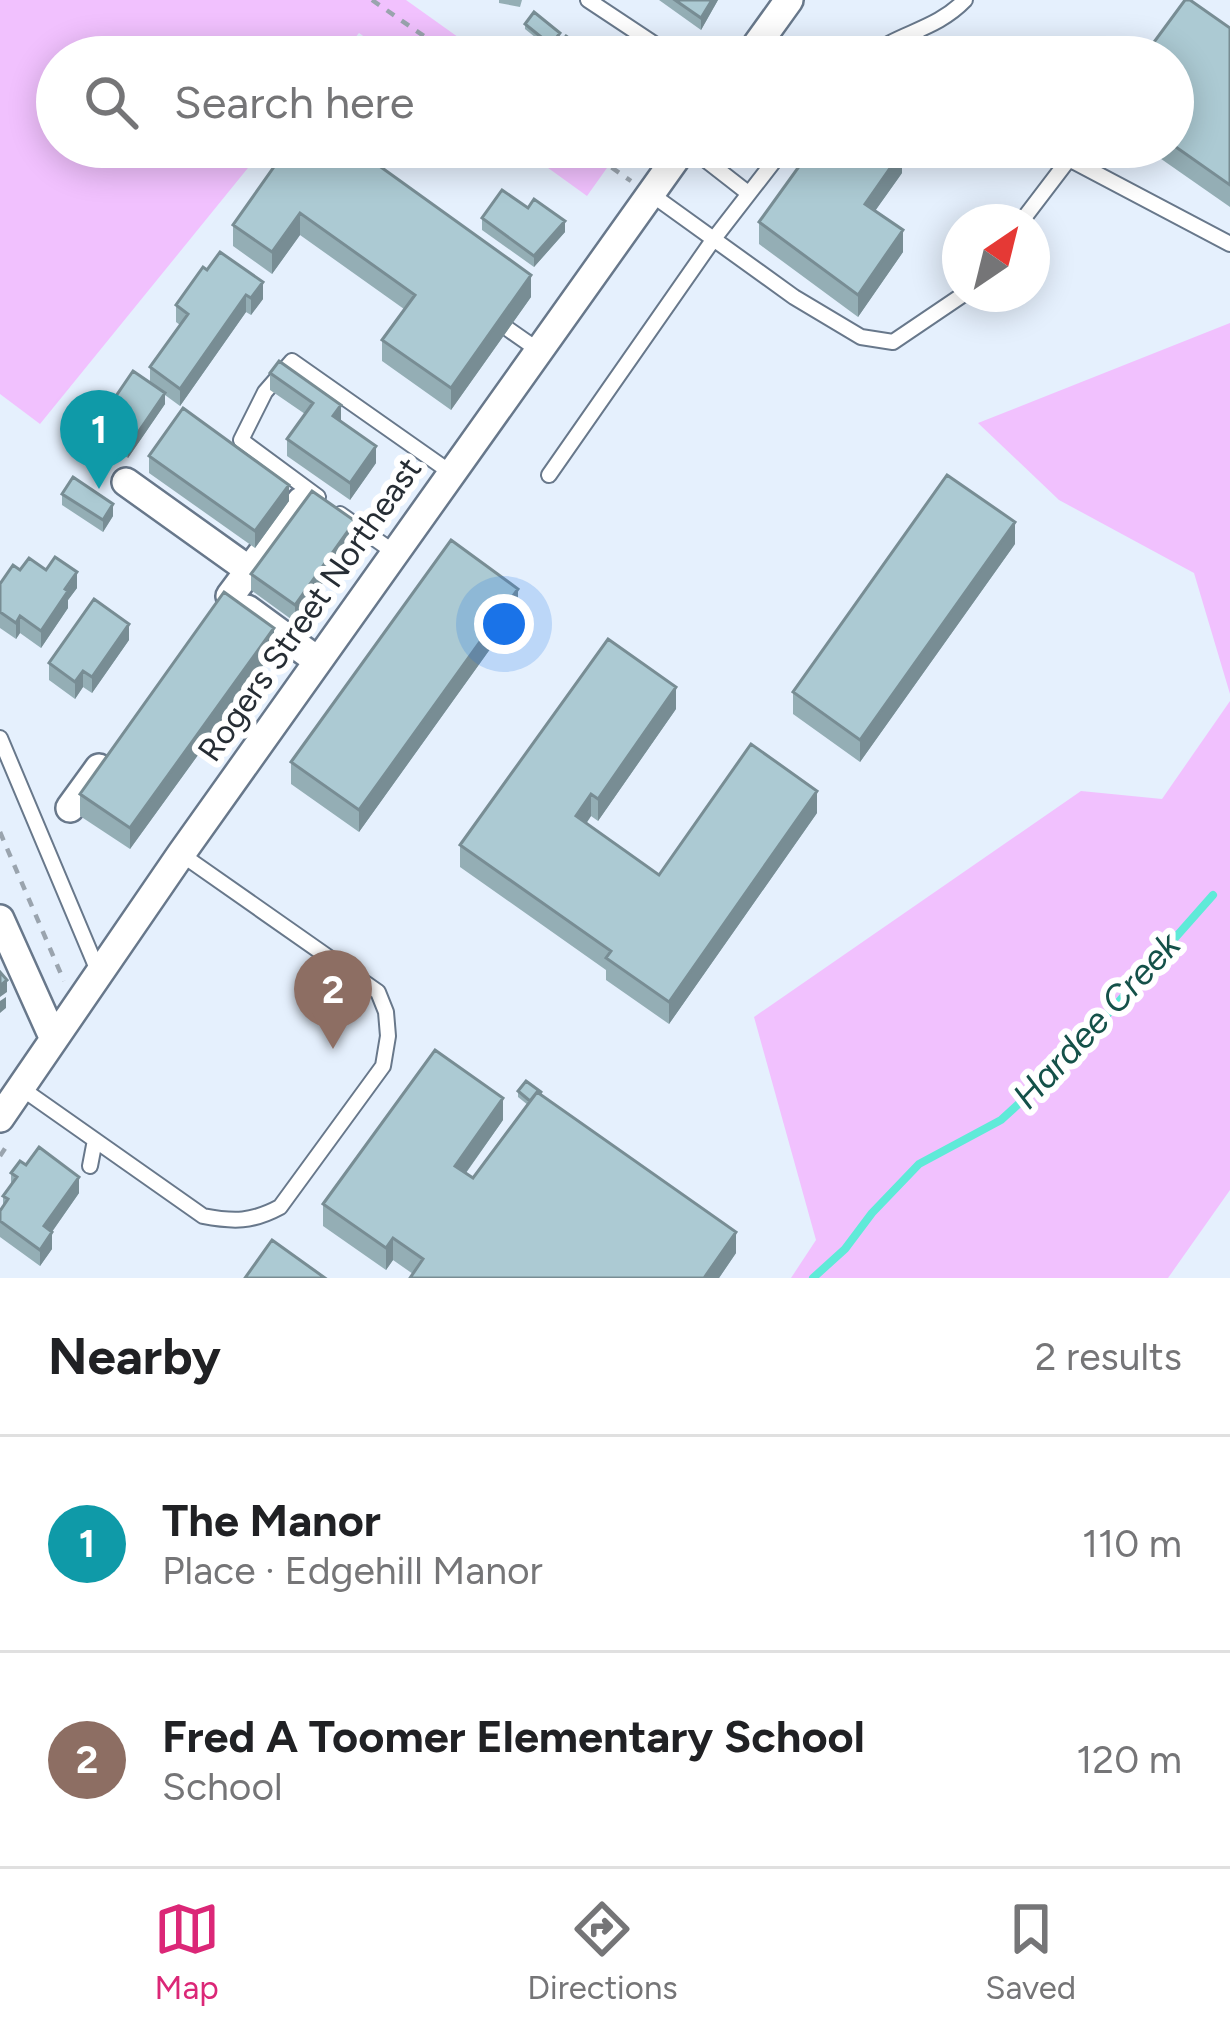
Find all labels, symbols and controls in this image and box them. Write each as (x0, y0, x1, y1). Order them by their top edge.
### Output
search box (36, 36, 1194, 168)
icon: search (78, 69, 144, 135)
text: Search here (174, 75, 414, 129)
north arrow (942, 204, 1050, 312)
pin: 1 (60, 390, 138, 489)
street label: Rogers Street Northeast (190, 450, 429, 769)
your location (474, 594, 534, 654)
water label: Hardee Creek (1004, 922, 1190, 1117)
pin: 2 (294, 950, 372, 1049)
text: Nearby (48, 1326, 221, 1387)
text: 2 results (1035, 1333, 1182, 1380)
text: The Manor (162, 1493, 381, 1547)
text: 1 (79, 1520, 95, 1567)
text: 110 m (1082, 1520, 1182, 1567)
text: Place · Edgehill Manor (162, 1547, 543, 1594)
text: Fred A Toomer Elementary School (162, 1709, 865, 1763)
text: 2 (76, 1736, 98, 1783)
text: 120 m (1076, 1736, 1182, 1783)
text: School (162, 1763, 283, 1810)
tab: Map (154, 1896, 220, 2007)
tab: Directions (527, 1896, 678, 2007)
tab: Saved (985, 1896, 1076, 2007)

